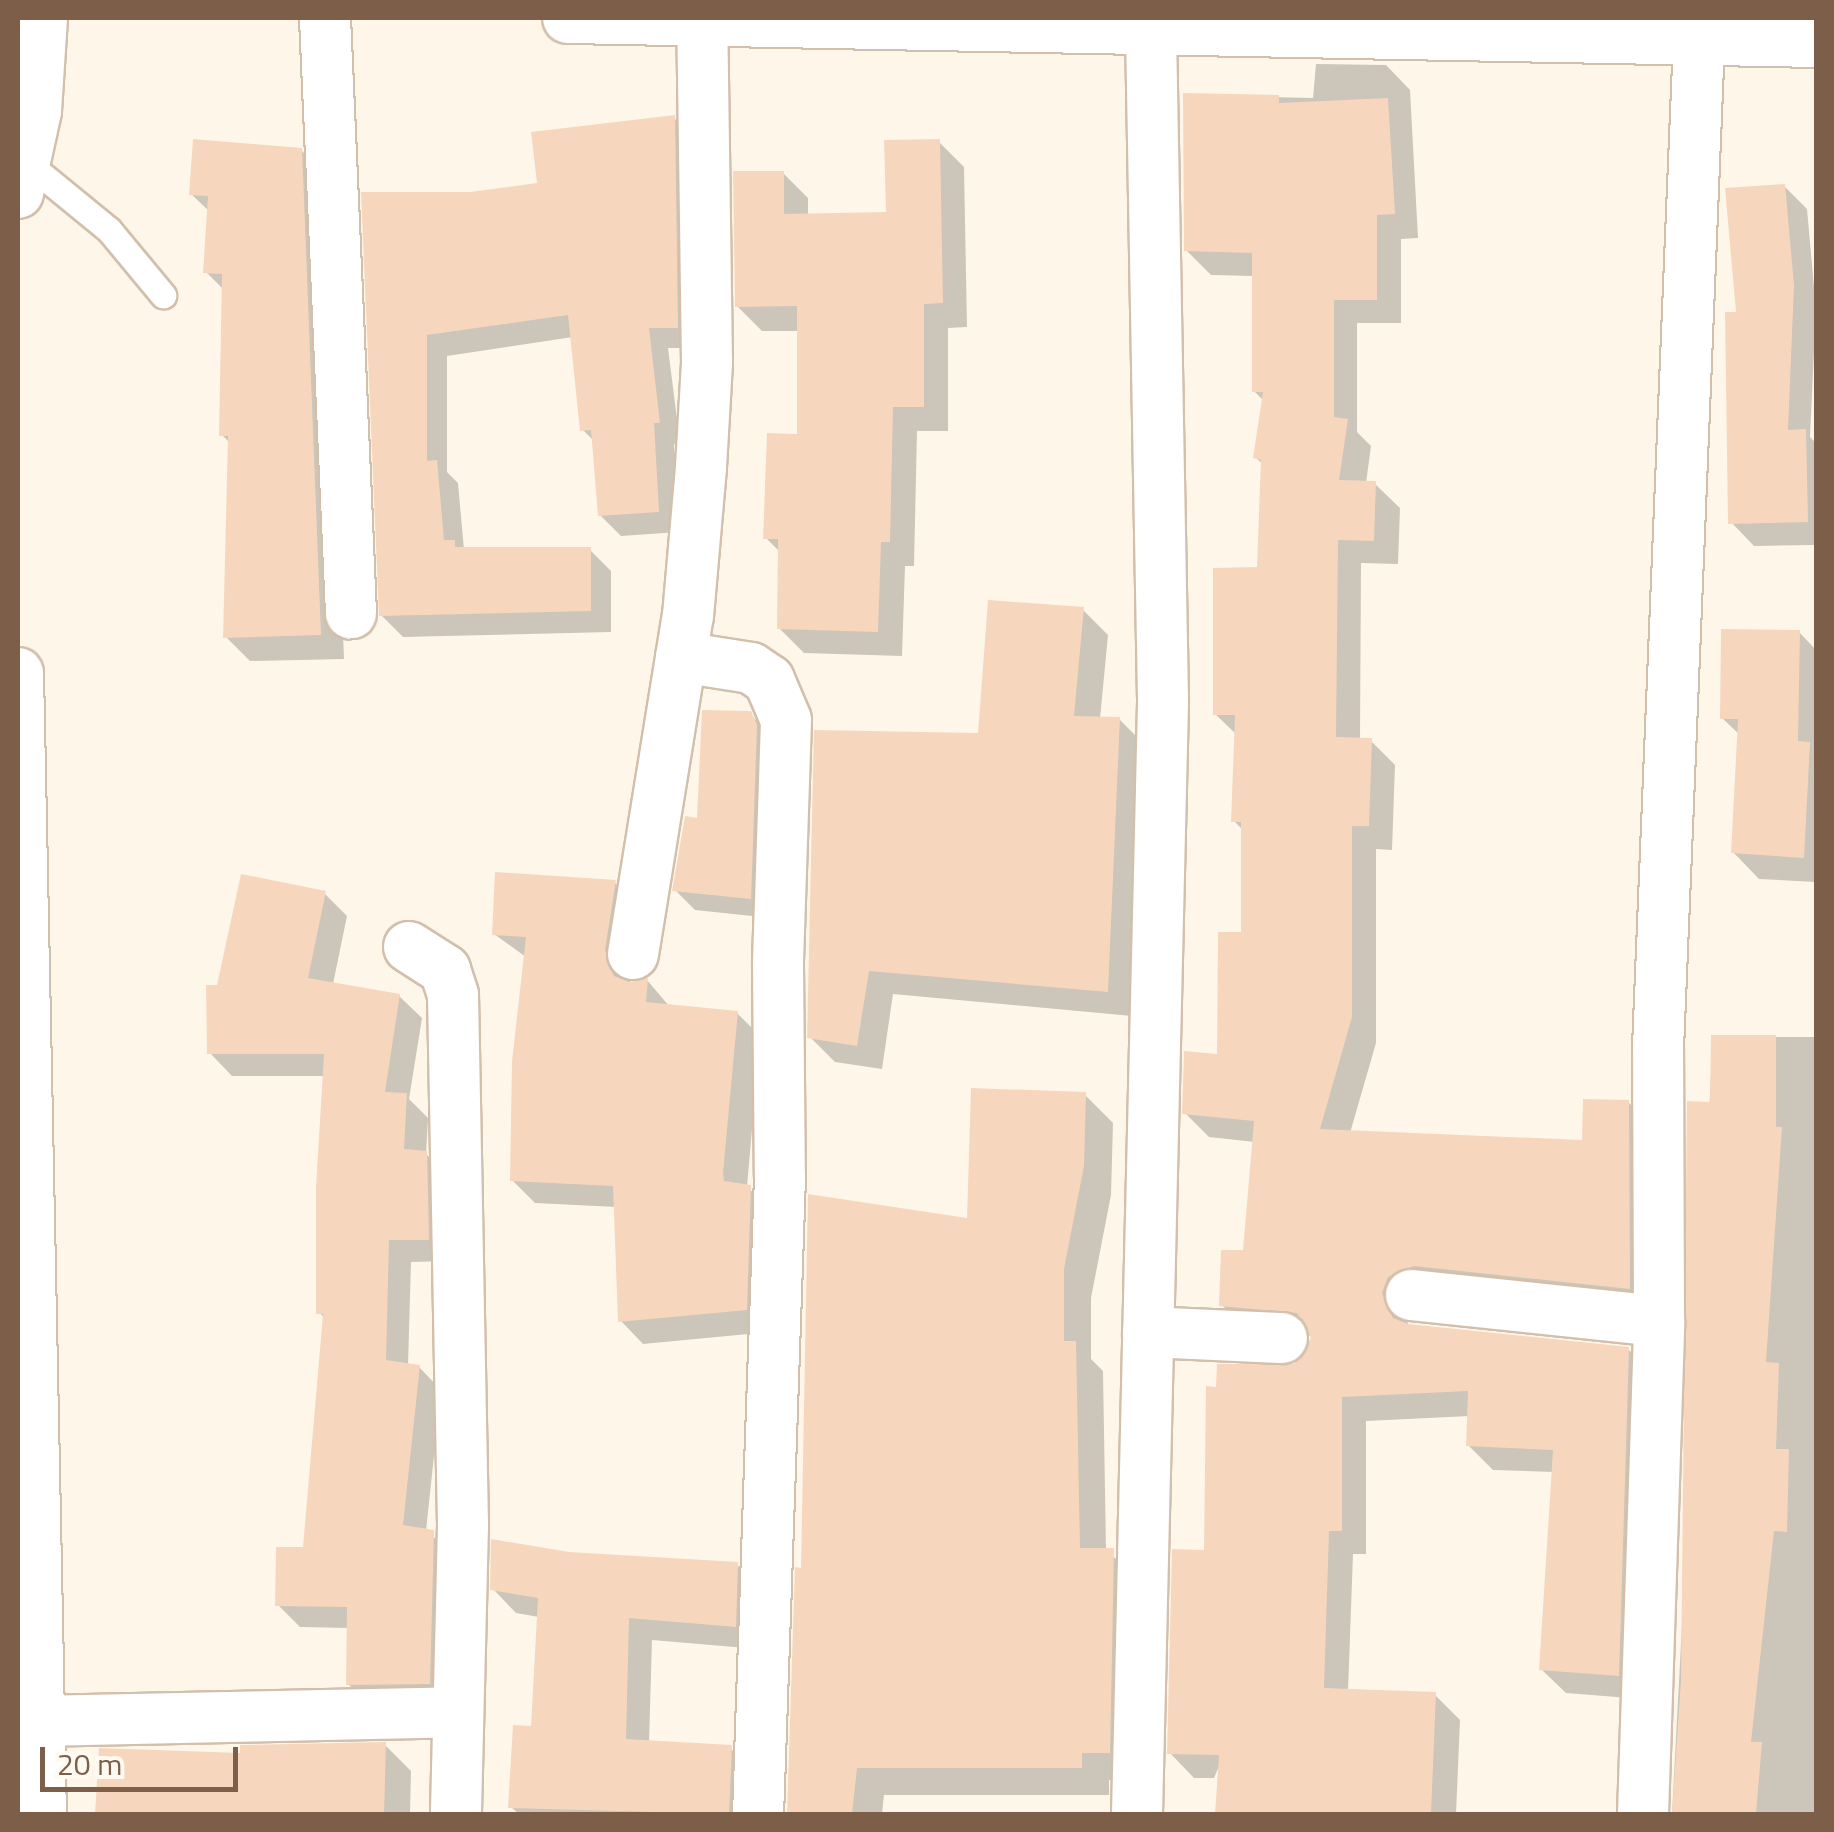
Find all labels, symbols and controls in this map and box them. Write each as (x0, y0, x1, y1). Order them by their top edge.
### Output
scale bar (45, 1727, 242, 1789)
text: 20 m (57, 1741, 122, 1787)

